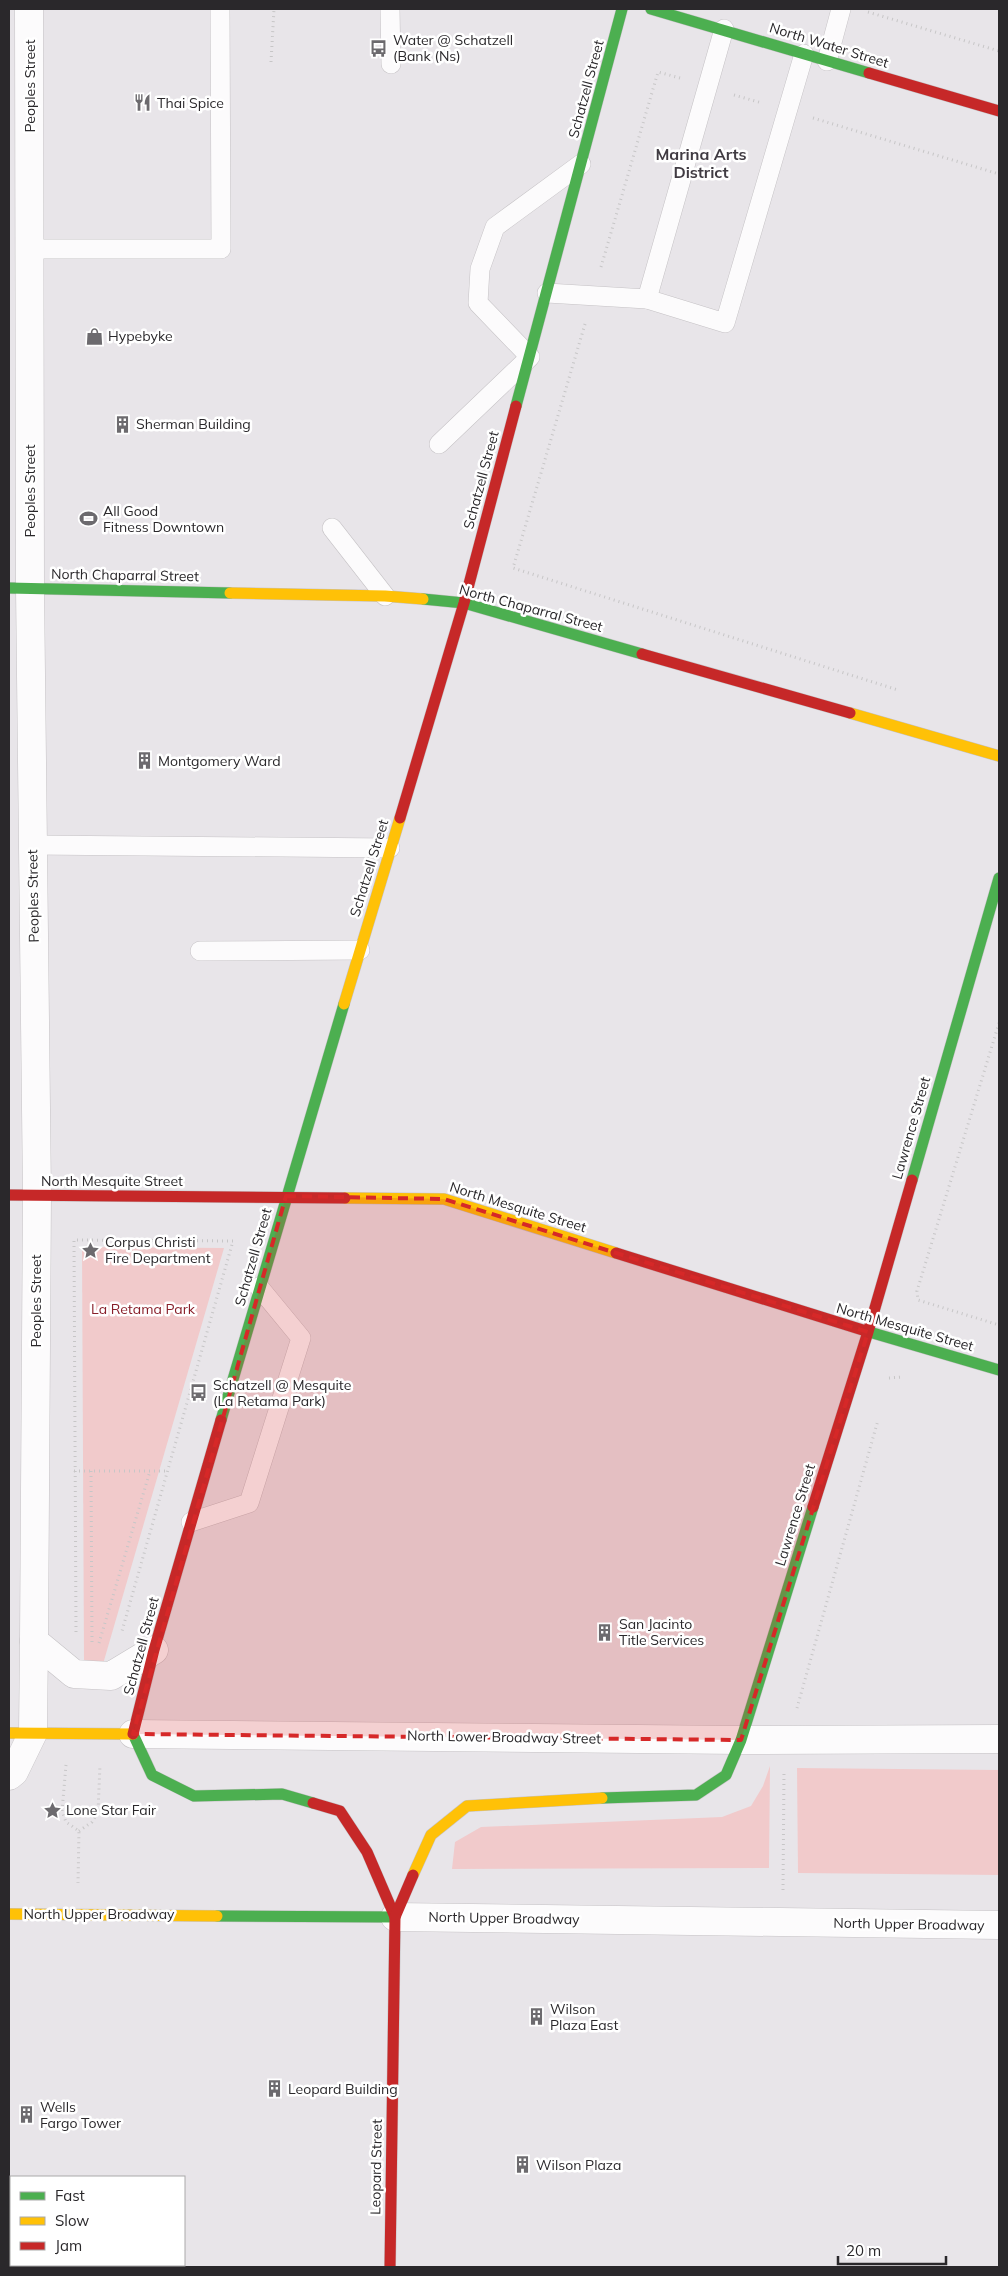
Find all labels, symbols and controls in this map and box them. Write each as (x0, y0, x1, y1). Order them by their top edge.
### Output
street label: North Water Street (767, 18, 891, 72)
place label: Water @ Schatzell (Bank (Ns) (393, 31, 513, 65)
bus stop icon: Water @ Schatzell (Bank (Ns) (369, 38, 389, 58)
street label: Schatzell Street (564, 38, 608, 140)
street label: Peoples Street (21, 39, 39, 133)
restaurant icon: Thai Spice (133, 93, 153, 113)
place label: Thai Spice (157, 94, 224, 112)
district label: Marina Arts District (655, 144, 747, 182)
shop icon: Hypebyke (84, 326, 104, 346)
place label: Hypebyke (108, 327, 173, 345)
building icon: Sherman Building (112, 414, 132, 434)
place label: Sherman Building (136, 415, 251, 433)
street label: Schatzell Street (459, 429, 503, 531)
street label: Peoples Street (21, 444, 39, 538)
place label: All Good Fitness Downtown (103, 502, 224, 536)
sports icon: All Good Fitness Downtown (79, 509, 99, 529)
street label: North Chaparral Street (51, 565, 199, 585)
street label: North Chaparral Street (457, 580, 605, 636)
building icon: Montgomery Ward (134, 751, 154, 771)
place label: Montgomery Ward (158, 752, 281, 770)
street label: Schatzell Street (346, 817, 392, 919)
street label: Peoples Street (23, 849, 43, 943)
street label: Lawrence Street (888, 1075, 934, 1181)
street label: North Mesquite Street (41, 1172, 183, 1190)
street label: North Mesquite Street (448, 1178, 589, 1236)
street label: Schatzell Street (230, 1206, 276, 1308)
place label: Corpus Christi Fire Department (105, 1233, 211, 1267)
place icon: Corpus Christi Fire Department (81, 1240, 101, 1260)
street label: Peoples Street (27, 1254, 45, 1348)
street label: North Mesquite Street (834, 1299, 976, 1355)
park label: La Retama Park (91, 1300, 196, 1318)
place label: Schatzell @ Mesquite (La Retama Park) (213, 1376, 351, 1410)
bus stop icon: Schatzell @ Mesquite (La Retama Park) (189, 1383, 209, 1403)
street label: Lawrence Street (771, 1462, 819, 1568)
street label: Schatzell Street (119, 1595, 163, 1697)
place label: San Jacinto Title Services (619, 1615, 704, 1649)
building icon: San Jacinto Title Services (595, 1622, 615, 1642)
street label: North Lower Broadway Street (407, 1726, 601, 1748)
place icon: Lone Star Fair (42, 1800, 62, 1820)
place label: Lone Star Fair (66, 1801, 157, 1819)
street label: North Upper Broadway (23, 1905, 175, 1923)
street label: North Upper Broadway (428, 1908, 580, 1928)
street label: North Upper Broadway (833, 1914, 985, 1934)
place label: Wilson Plaza East (550, 2000, 618, 2034)
building icon: Wilson Plaza East (526, 2007, 546, 2027)
building icon: Leopard Building (264, 2079, 284, 2099)
place label: Leopard Building (288, 2080, 398, 2098)
place label: Wells Fargo Tower (40, 2098, 122, 2132)
building icon: Wells Fargo Tower (16, 2105, 36, 2125)
street label: Leopard Street (366, 2119, 386, 2215)
building icon: Wilson Plaza (512, 2155, 532, 2175)
place label: Wilson Plaza (536, 2156, 621, 2174)
legend (10, 2176, 185, 2266)
text: Fast (55, 2186, 85, 2205)
text: Slow (55, 2211, 89, 2230)
scale bar (838, 2234, 946, 2266)
text: Jam (55, 2236, 82, 2255)
text: 20 m (846, 2241, 881, 2260)

